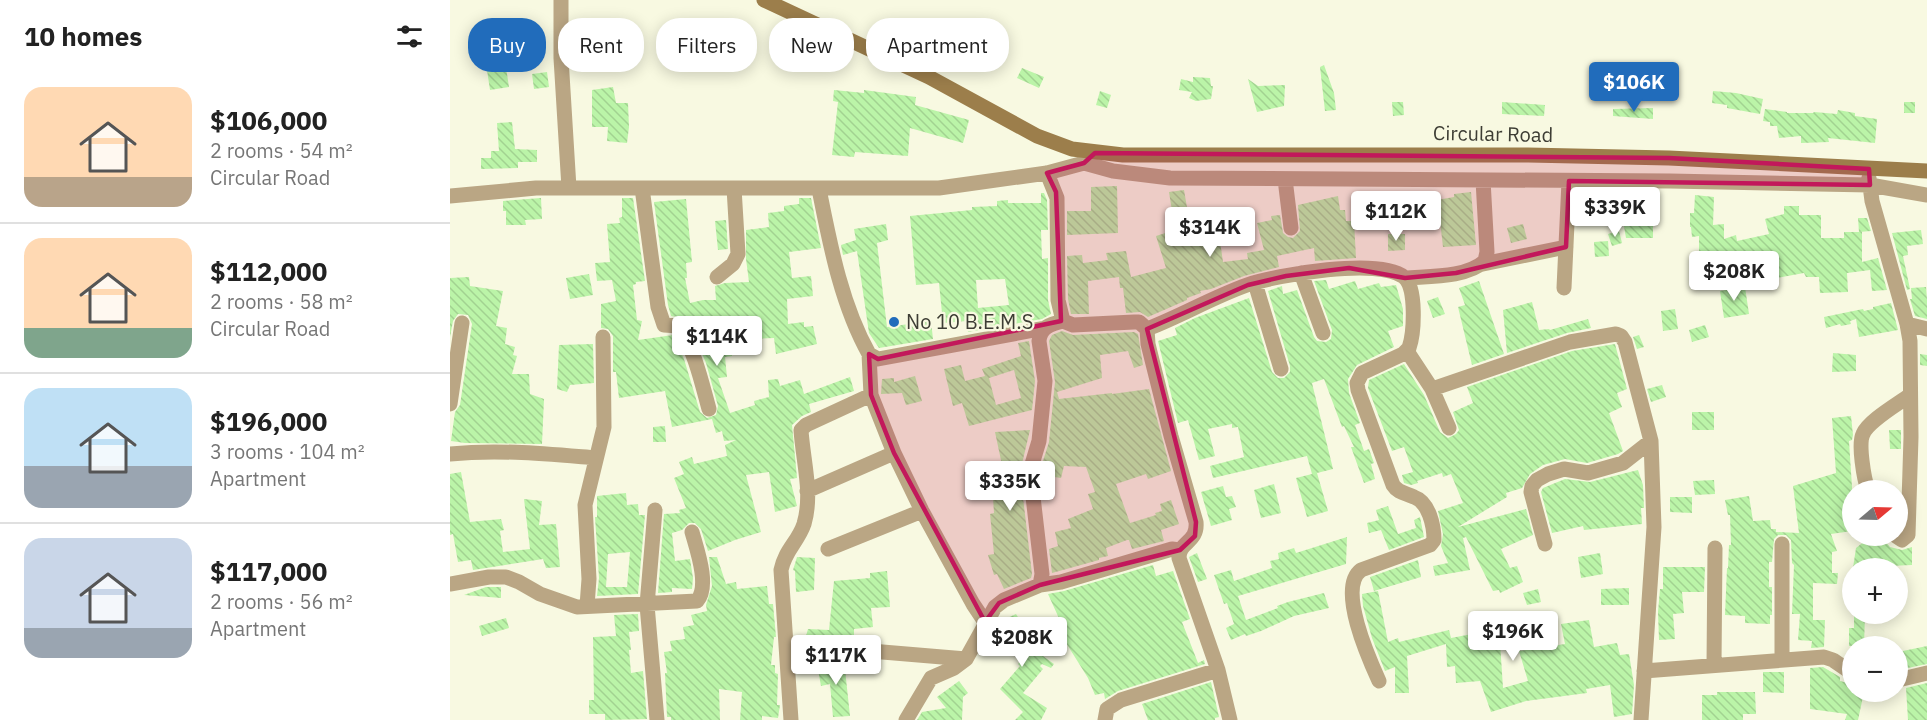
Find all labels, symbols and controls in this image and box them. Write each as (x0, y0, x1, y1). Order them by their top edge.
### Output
chip: Buy (468, 18, 546, 72)
chip: Rent (558, 18, 644, 72)
chip: Filters (656, 18, 757, 72)
chip: New (769, 18, 854, 72)
chip: Apartment (866, 18, 1009, 72)
text: 10 homes (24, 19, 142, 53)
icon: filters (393, 20, 426, 53)
pin: $106K (1592, 62, 1676, 113)
text: $106K (1603, 68, 1665, 95)
text: $106,000 (210, 103, 327, 137)
icon: home (72, 111, 144, 183)
street label: Circular Road (1433, 119, 1553, 148)
text: 2 rooms · 54 m² (210, 137, 353, 164)
text: Circular Road (210, 164, 330, 191)
pin: $339K (1573, 187, 1657, 238)
pin: $112K (1354, 191, 1438, 242)
text: $339K (1584, 193, 1646, 220)
text: $112K (1365, 197, 1427, 224)
pin: $314K (1168, 207, 1252, 258)
text: $314K (1179, 213, 1241, 240)
pin: $208K (1692, 251, 1776, 302)
text: $112,000 (210, 254, 327, 288)
text: $208K (1703, 257, 1765, 284)
icon: home (72, 262, 144, 334)
text: 2 rooms · 58 m² (210, 288, 353, 315)
place label: No 10 B.E.M.S (906, 308, 1033, 335)
text: Circular Road (210, 315, 330, 342)
marker: No 10 B.E.M.S (887, 315, 901, 329)
pin: $114K (675, 316, 759, 367)
text: $114K (686, 322, 748, 349)
text: $196,000 (210, 404, 327, 438)
icon: home (72, 412, 144, 484)
text: 3 rooms · 104 m² (210, 438, 365, 465)
pin: $335K (968, 461, 1052, 512)
text: Apartment (210, 465, 306, 492)
text: $335K (979, 467, 1041, 494)
north arrow (1842, 480, 1908, 546)
map controls (1842, 480, 1908, 702)
text: $117,000 (210, 554, 327, 588)
button: + (1842, 558, 1908, 624)
icon: home (72, 562, 144, 634)
text: 2 rooms · 56 m² (210, 588, 353, 615)
pin: $196K (1471, 611, 1555, 662)
text: Apartment (210, 615, 306, 642)
pin: $208K (980, 617, 1064, 668)
text: $196K (1482, 617, 1544, 644)
text: $208K (991, 623, 1053, 650)
pin: $117K (794, 635, 878, 686)
button: − (1842, 636, 1908, 702)
text: $117K (805, 641, 867, 668)

